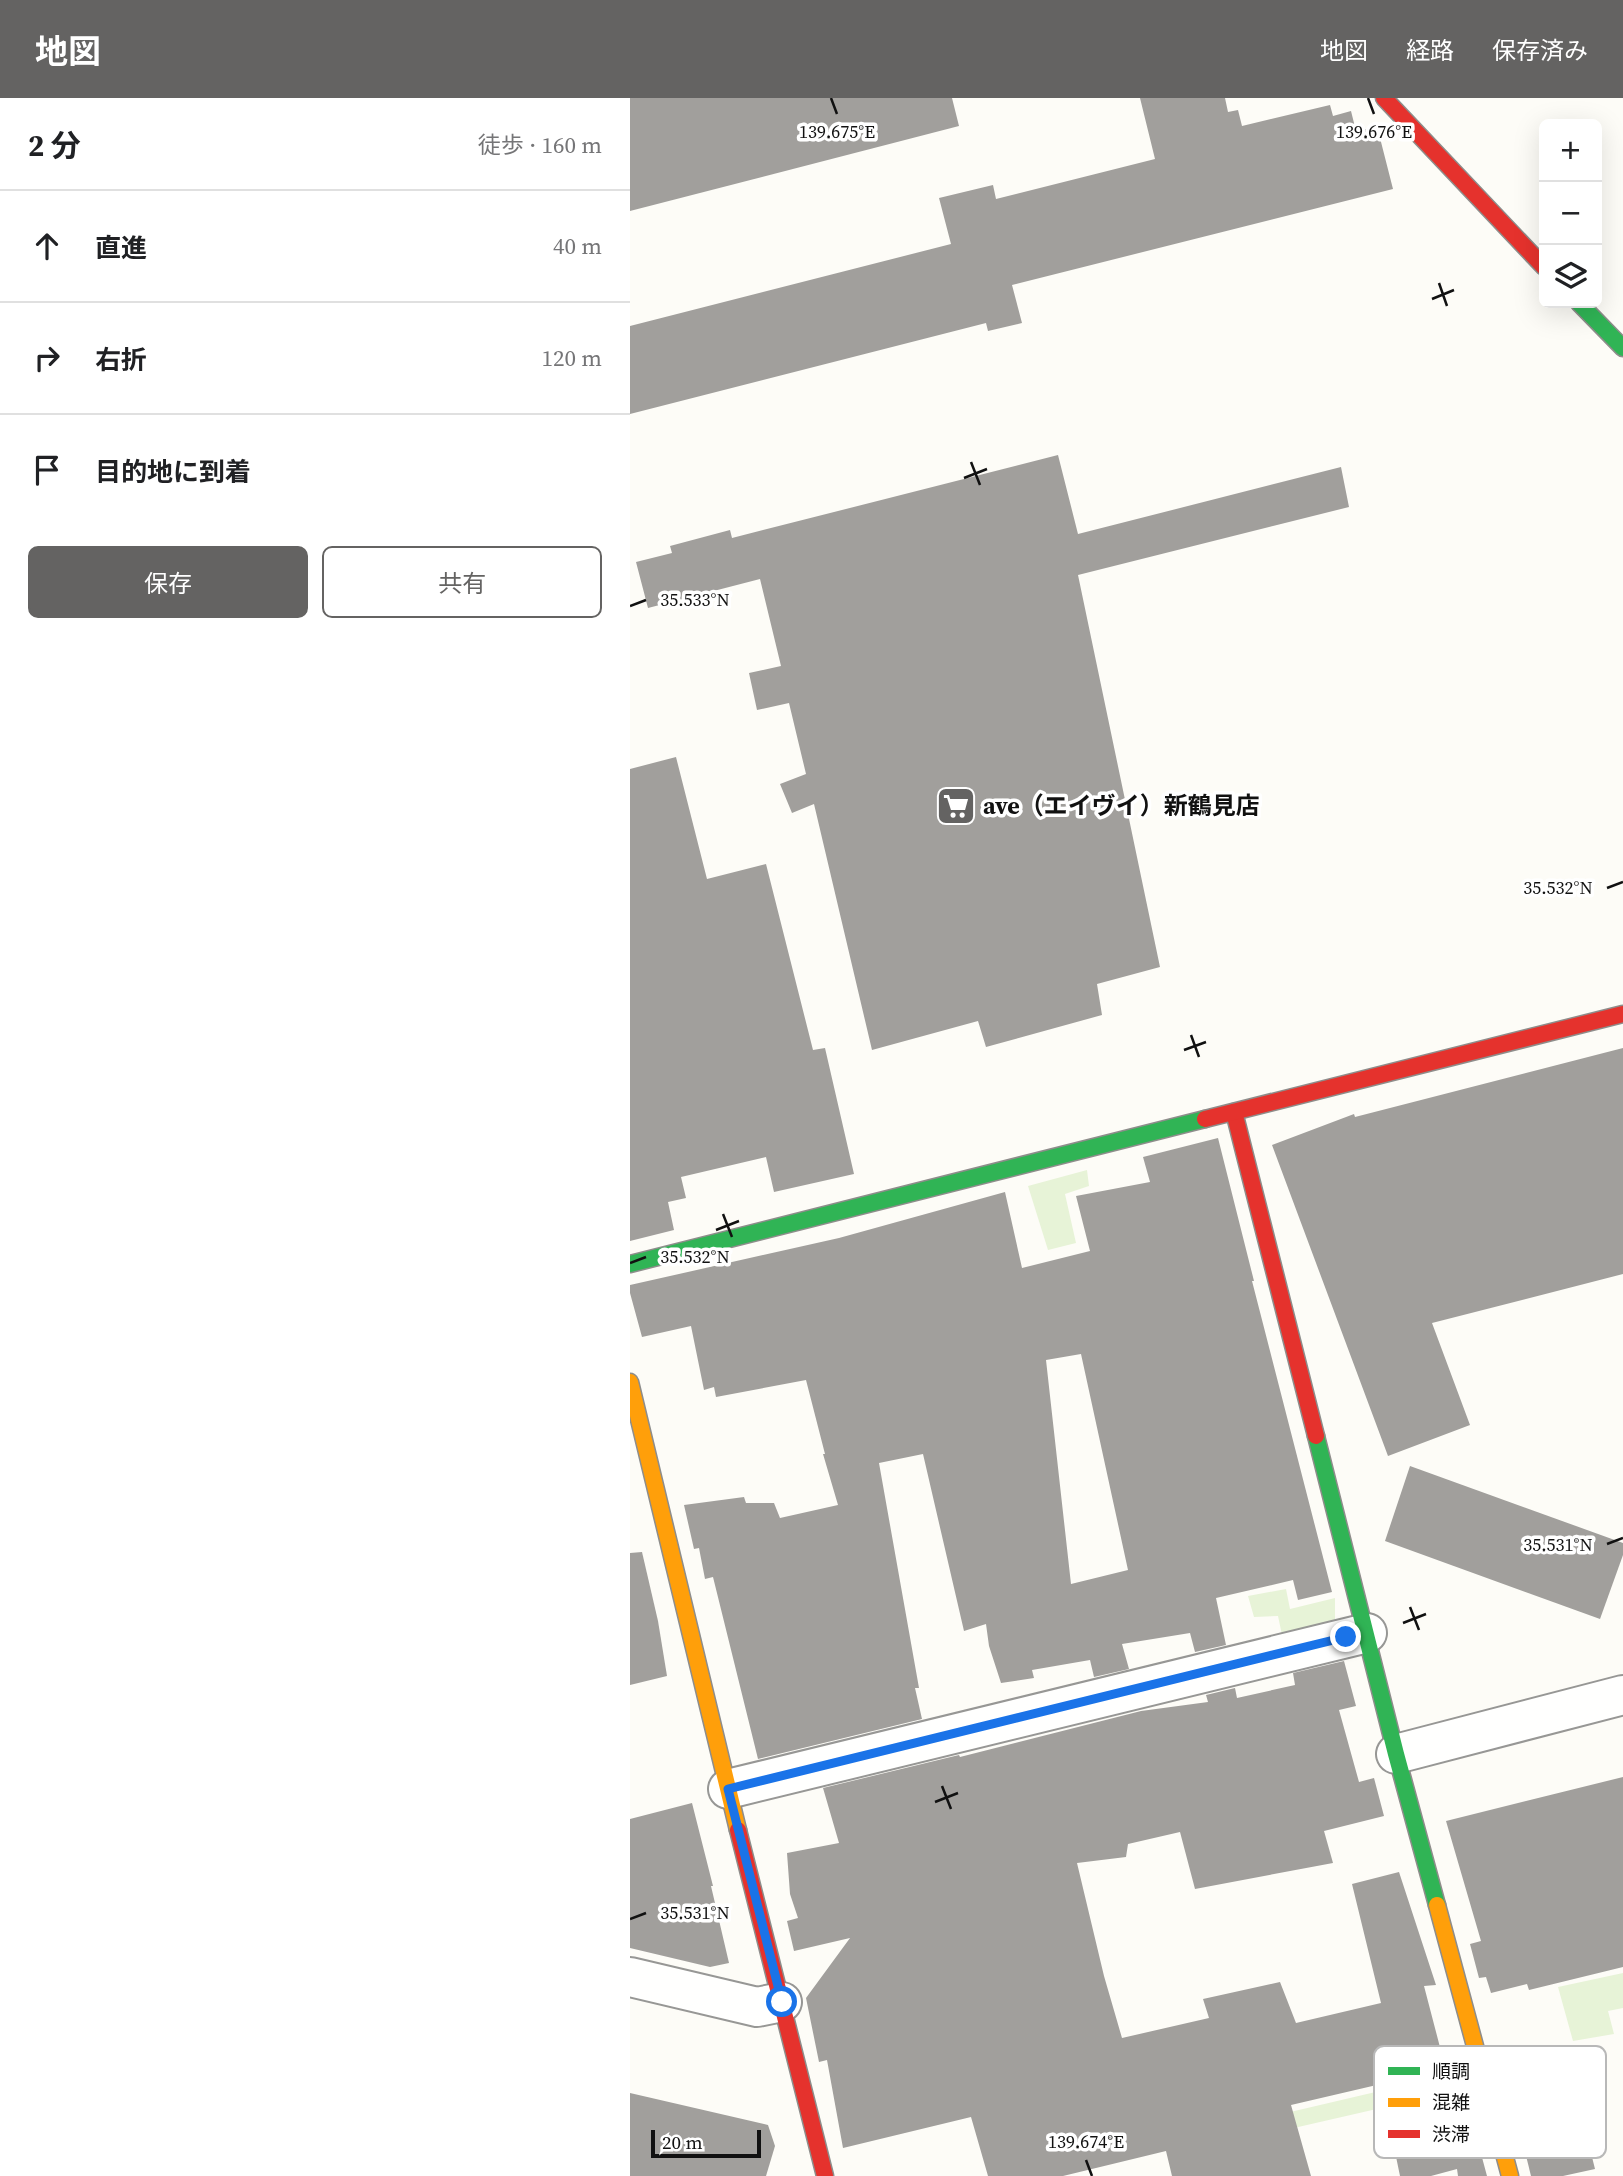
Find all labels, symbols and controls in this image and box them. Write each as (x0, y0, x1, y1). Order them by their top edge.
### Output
text: 地図 (35, 29, 101, 74)
text: 地図 (1320, 34, 1368, 67)
text: 経路 (1406, 34, 1454, 67)
text: 保存済み (1492, 34, 1588, 67)
text: 139.675°E (799, 119, 875, 144)
text: 139.676°E (1336, 119, 1412, 144)
map controls (1539, 119, 1602, 308)
button: + (1539, 119, 1602, 182)
text: 2 分 (28, 125, 81, 166)
text: 徒歩 · 160 m (478, 129, 602, 161)
button: − (1539, 182, 1602, 245)
icon: ahead (28, 227, 66, 265)
text: 直進 (95, 230, 147, 266)
text: 40 m (553, 230, 602, 262)
button: layers (1539, 245, 1602, 308)
icon: right (28, 339, 66, 377)
text: 右折 (95, 342, 147, 378)
text: 120 m (541, 342, 602, 374)
icon: arrive (28, 451, 66, 489)
text: 目的地に到着 (95, 454, 251, 490)
button: 保存 (28, 546, 308, 618)
button: 共有 (322, 546, 602, 618)
text: 35.533°N (660, 587, 730, 612)
supermarket icon: ave（エイヴイ）新鶴見店 (935, 785, 977, 827)
place label: ave（エイヴイ）新鶴見店 (983, 789, 1260, 822)
text: 35.532°N (1523, 875, 1593, 900)
text: 35.532°N (660, 1244, 730, 1269)
text: 35.531°N (1523, 1532, 1593, 1557)
route end (1330, 1621, 1361, 1652)
text: 35.531°N (660, 1900, 730, 1925)
route start (766, 1986, 797, 2017)
legend (1374, 2046, 1606, 2158)
text: 順調 (1432, 2058, 1470, 2084)
text: 混雑 (1432, 2089, 1470, 2115)
text: 渋滞 (1432, 2121, 1470, 2147)
scale bar (651, 2127, 761, 2159)
text: 20 m (662, 2129, 703, 2155)
text: 139.674°E (1048, 2129, 1124, 2154)

